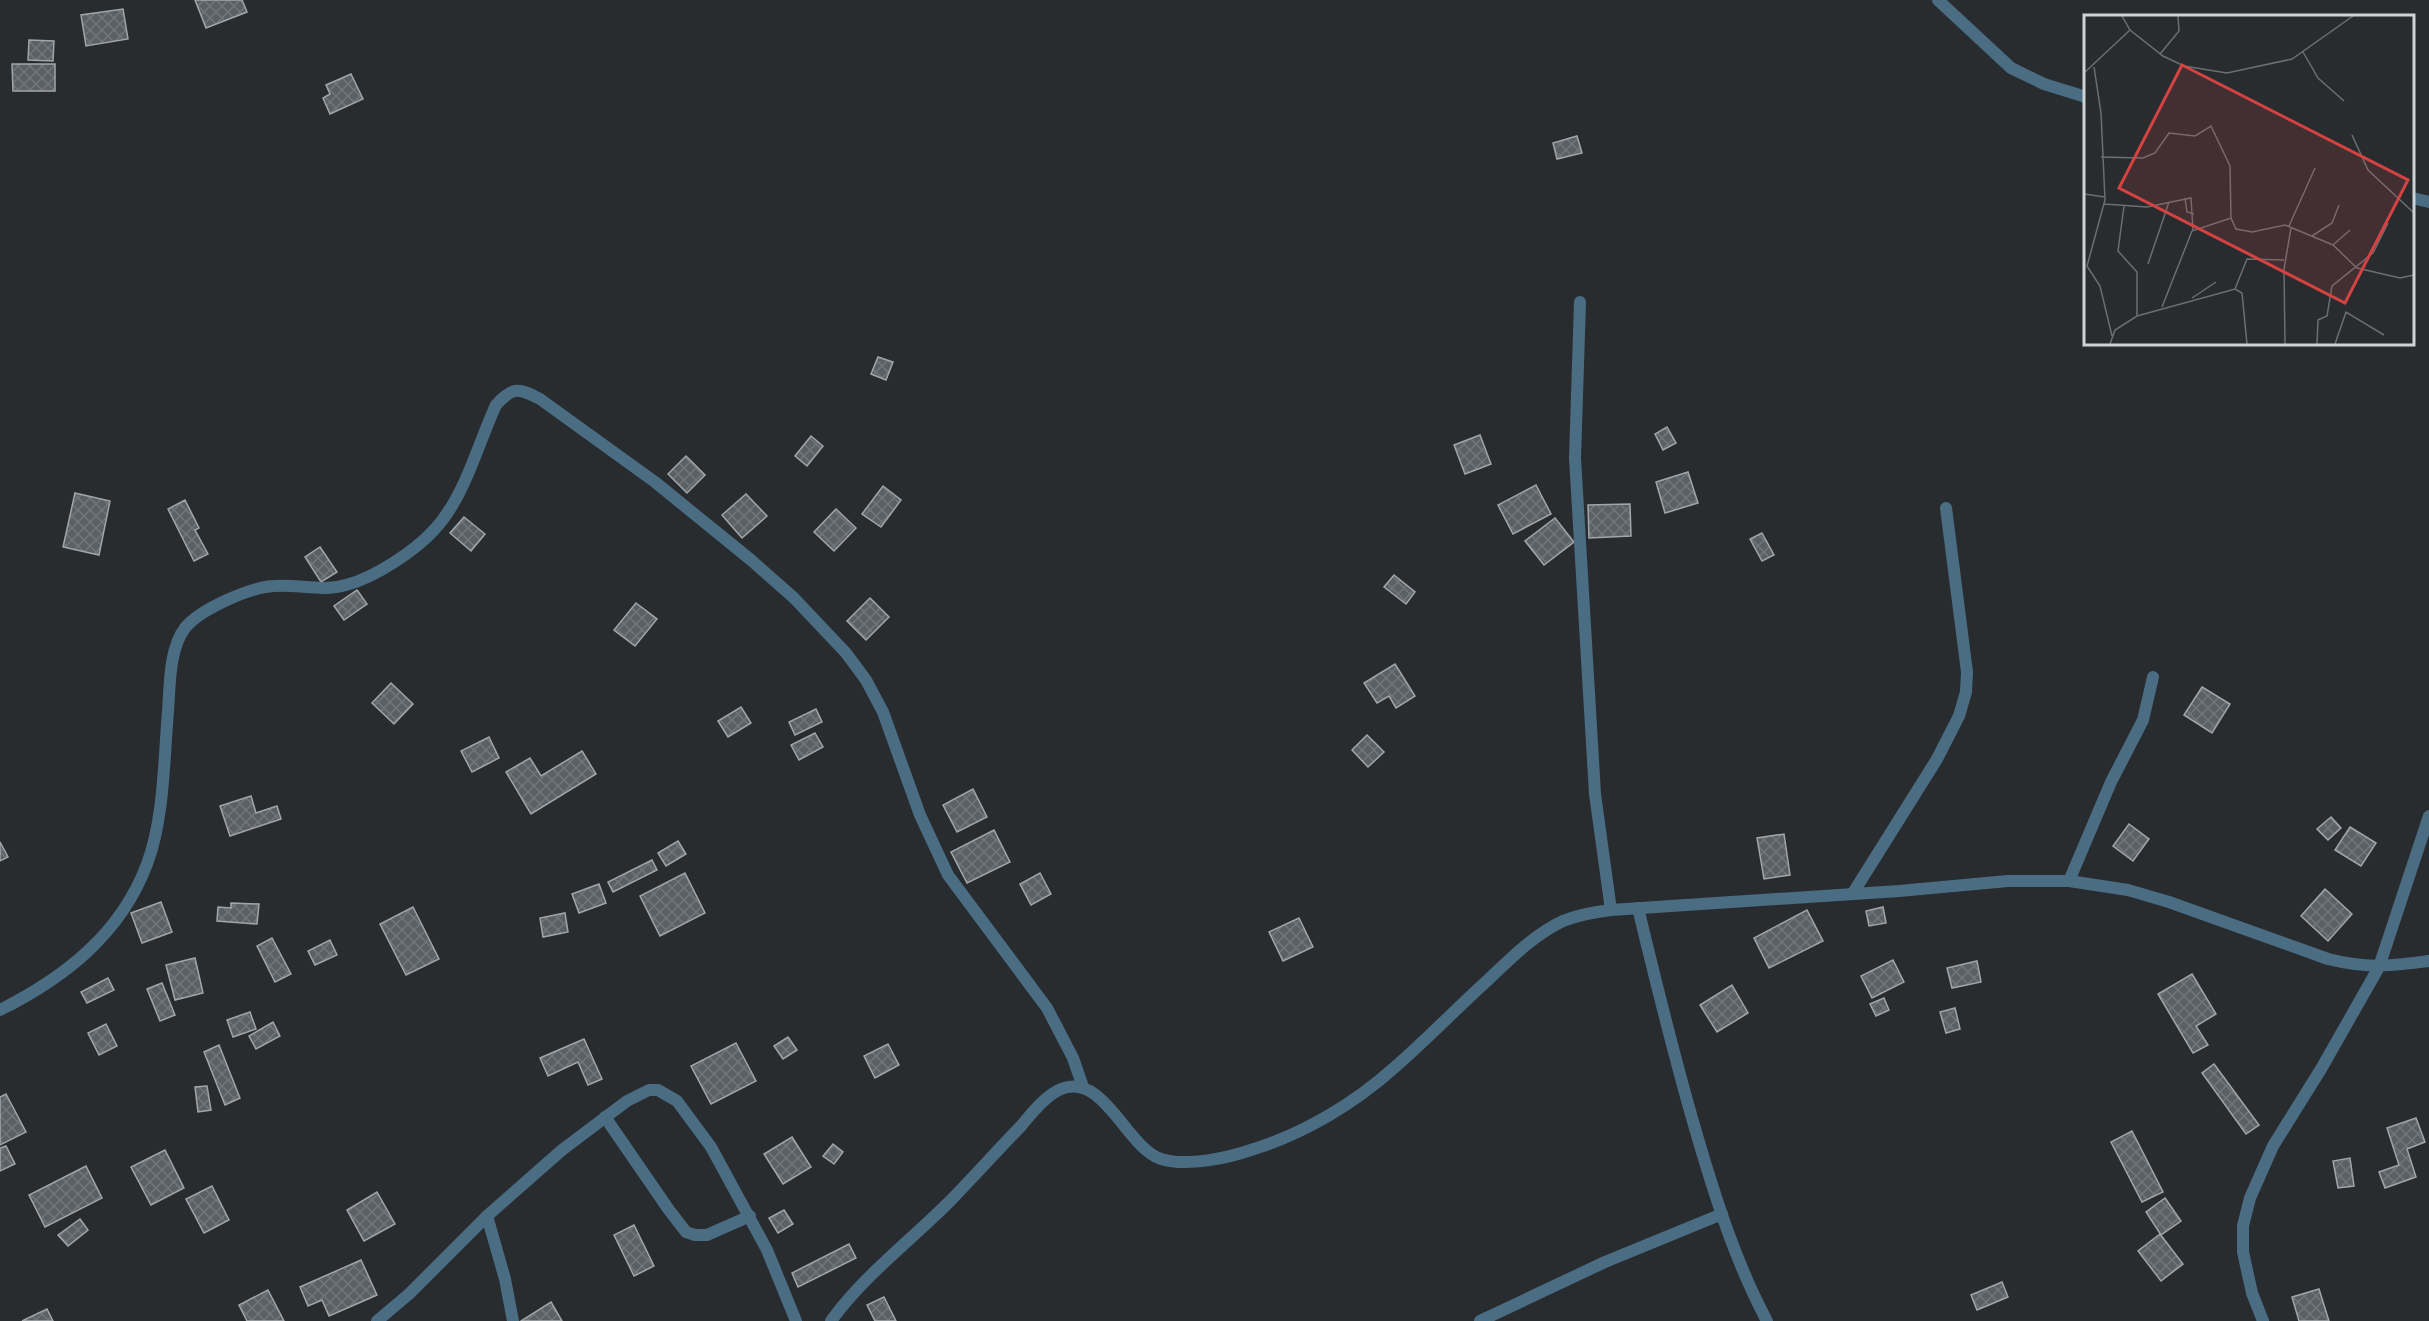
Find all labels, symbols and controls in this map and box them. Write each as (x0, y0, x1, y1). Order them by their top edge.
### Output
inset map (2084, 15, 2414, 345)

